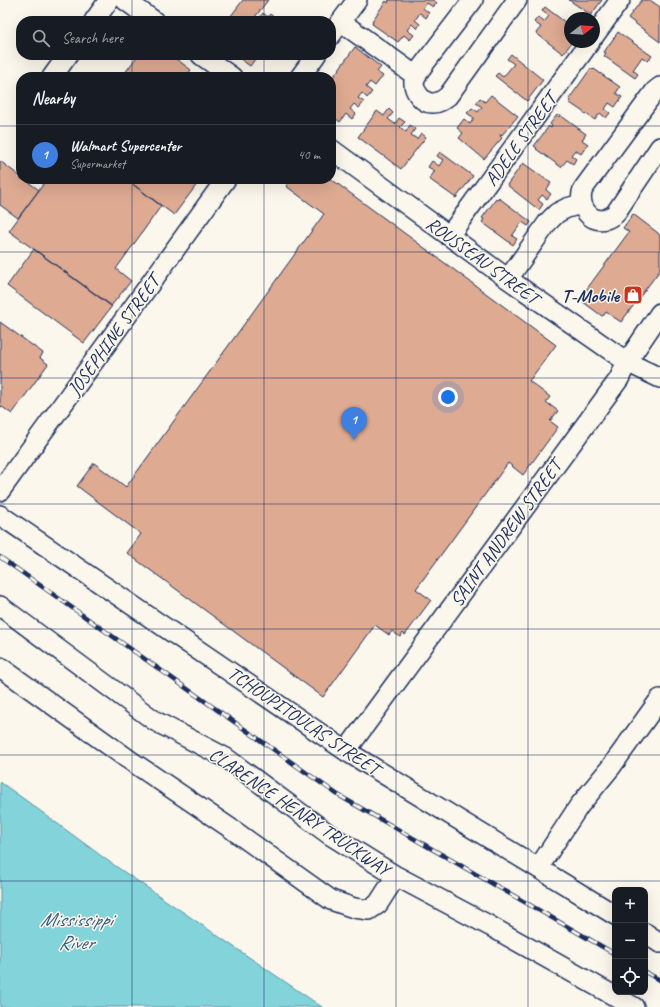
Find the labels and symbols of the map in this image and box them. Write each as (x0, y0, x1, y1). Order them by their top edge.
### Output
north arrow (564, 12, 600, 48)
street label: ADELE STREET (479, 84, 566, 191)
street label: ROUSSEAU STREET (421, 212, 547, 312)
street label: JOSEPHINE STREET (62, 267, 168, 401)
place label: T-Mobile (561, 284, 621, 308)
shop icon: T-Mobile (622, 284, 644, 306)
your location (438, 387, 458, 407)
pin: 1 (341, 407, 367, 440)
street label: SAINT ANDREW STREET (445, 451, 570, 611)
street label: TCHOUPITOULAS STREET (223, 661, 388, 783)
street label: CLARENCE HENRY TRUCKWAY (204, 742, 397, 883)
water label: Mississippi River (40, 907, 117, 955)

